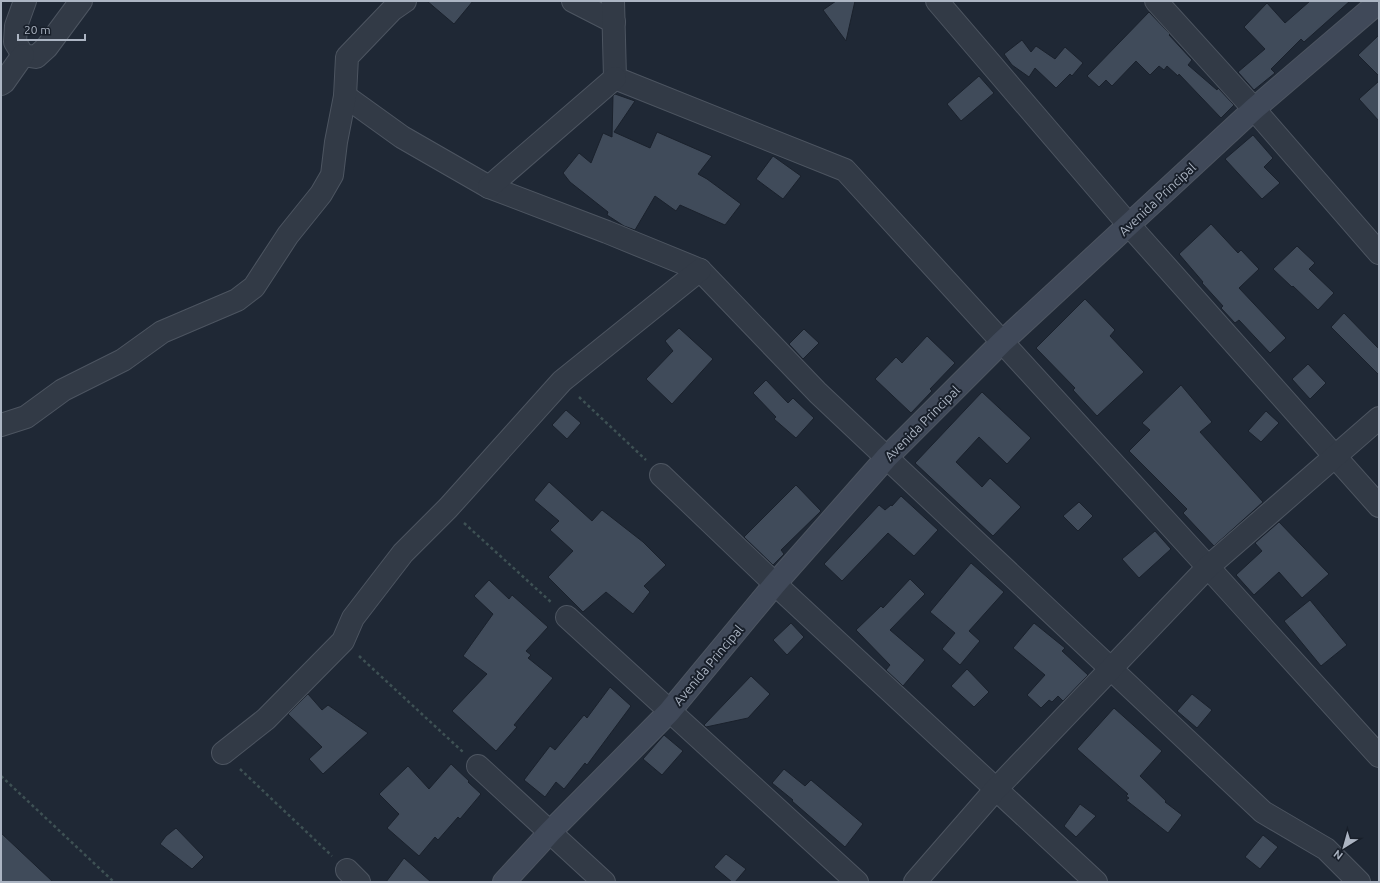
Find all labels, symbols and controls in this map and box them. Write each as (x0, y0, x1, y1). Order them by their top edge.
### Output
scale bar (18, 16, 85, 42)
text: 20 m (24, 23, 51, 36)
street label: Avenida Principal (1116, 159, 1199, 238)
street label: Avenida Principal (882, 382, 963, 463)
street label: Avenida Principal (671, 622, 746, 708)
north arrow (1324, 827, 1364, 867)
text: N (1331, 848, 1345, 862)

